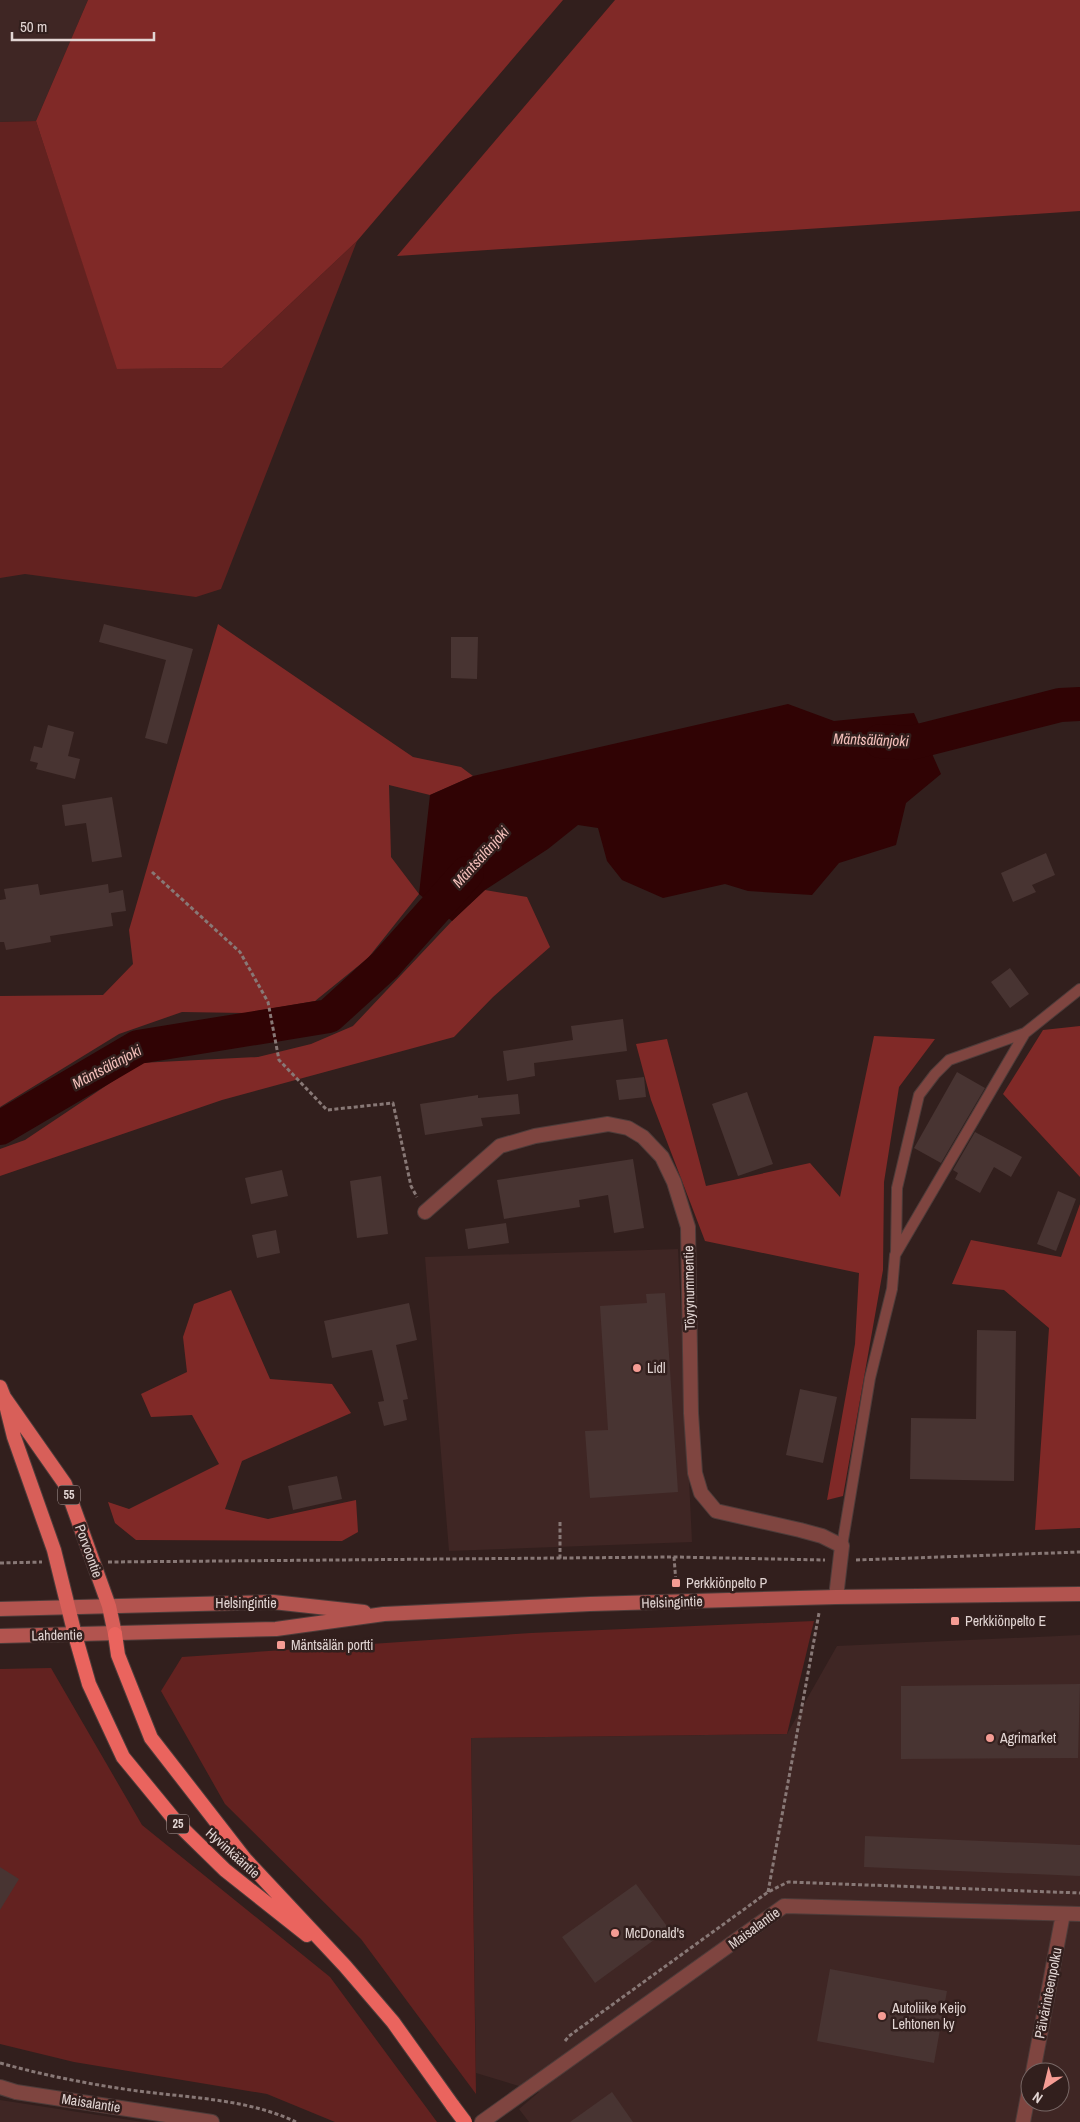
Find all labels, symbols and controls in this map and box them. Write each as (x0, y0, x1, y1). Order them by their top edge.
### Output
scale bar (12, 10, 155, 42)
text: 50 m (20, 16, 47, 37)
water label: Mäntsälänjoki (833, 728, 910, 751)
water label: Mäntsälänjoki (447, 821, 514, 892)
water label: Mäntsälänjoki (68, 1039, 146, 1094)
street label: Töyrynummentie (679, 1245, 699, 1331)
place label: Lidl (647, 1359, 666, 1377)
marker: Lidl (631, 1362, 643, 1374)
road number: 55 (58, 1486, 80, 1504)
street label: Porvoontie (71, 1522, 107, 1580)
place label: Perkkiönpelto P (686, 1574, 767, 1592)
marker: Perkkiönpelto P (670, 1577, 682, 1589)
street label: Helsingintie (641, 1592, 703, 1612)
street label: Helsingintie (215, 1594, 277, 1612)
place label: Perkkiönpelto E (965, 1612, 1046, 1630)
marker: Perkkiönpelto E (949, 1615, 961, 1627)
street label: Lahdentie (31, 1626, 83, 1644)
place label: Mäntsälän portti (291, 1636, 373, 1654)
marker: Mäntsälän portti (275, 1639, 287, 1651)
place label: Agrimarket (999, 1729, 1056, 1747)
marker: Agrimarket (984, 1732, 996, 1744)
road number: 25 (167, 1815, 189, 1834)
street label: Hyvinkääntie (202, 1824, 264, 1882)
street label: Maisalantie (725, 1903, 783, 1953)
place label: McDonald's (625, 1924, 685, 1942)
marker: McDonald's (609, 1927, 621, 1939)
street label: Päivärinteenpolku (1030, 1946, 1066, 2040)
place label: Autoliike Keijo Lehtonen ky (891, 1999, 966, 2033)
marker: Autoliike Keijo Lehtonen ky (876, 2010, 888, 2022)
north arrow (1020, 2062, 1070, 2112)
text: N (1029, 2088, 1046, 2107)
street label: Maisalantie (60, 2089, 122, 2117)

